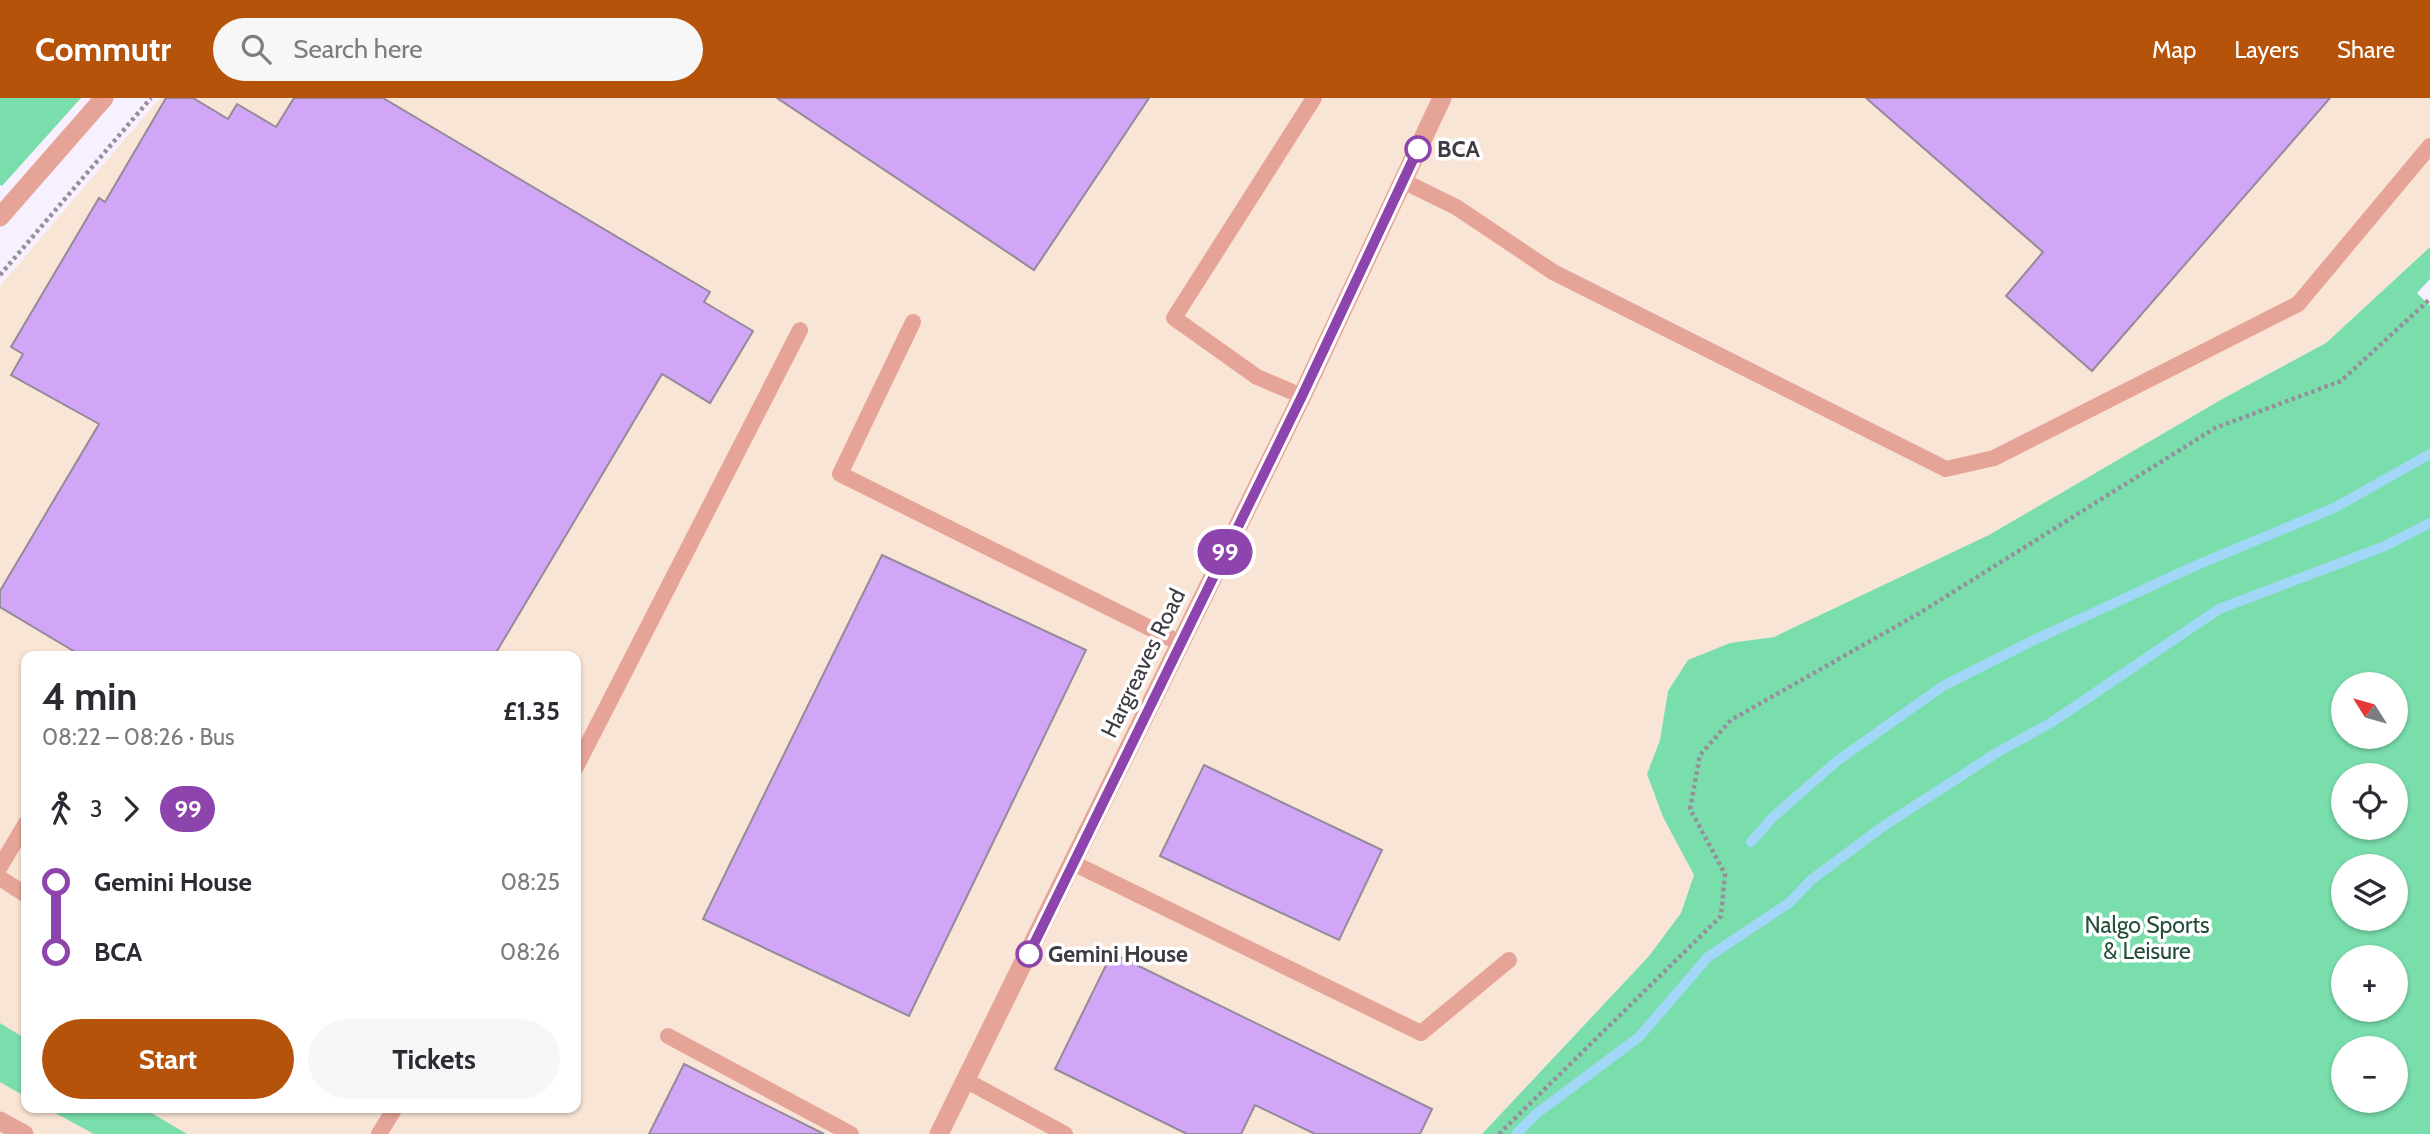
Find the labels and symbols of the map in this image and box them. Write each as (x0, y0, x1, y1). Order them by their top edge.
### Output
place label: BCA (1437, 135, 1480, 163)
marker: BCA (1405, 136, 1431, 162)
line badge: 99 (1194, 529, 1256, 575)
street label: Hargreaves Road (1095, 584, 1191, 742)
north arrow (2331, 672, 2408, 749)
park label: Nalgo Sports & Leisure (2084, 911, 2210, 965)
place label: Gemini House (1048, 940, 1188, 968)
marker: Gemini House (1016, 941, 1042, 967)

